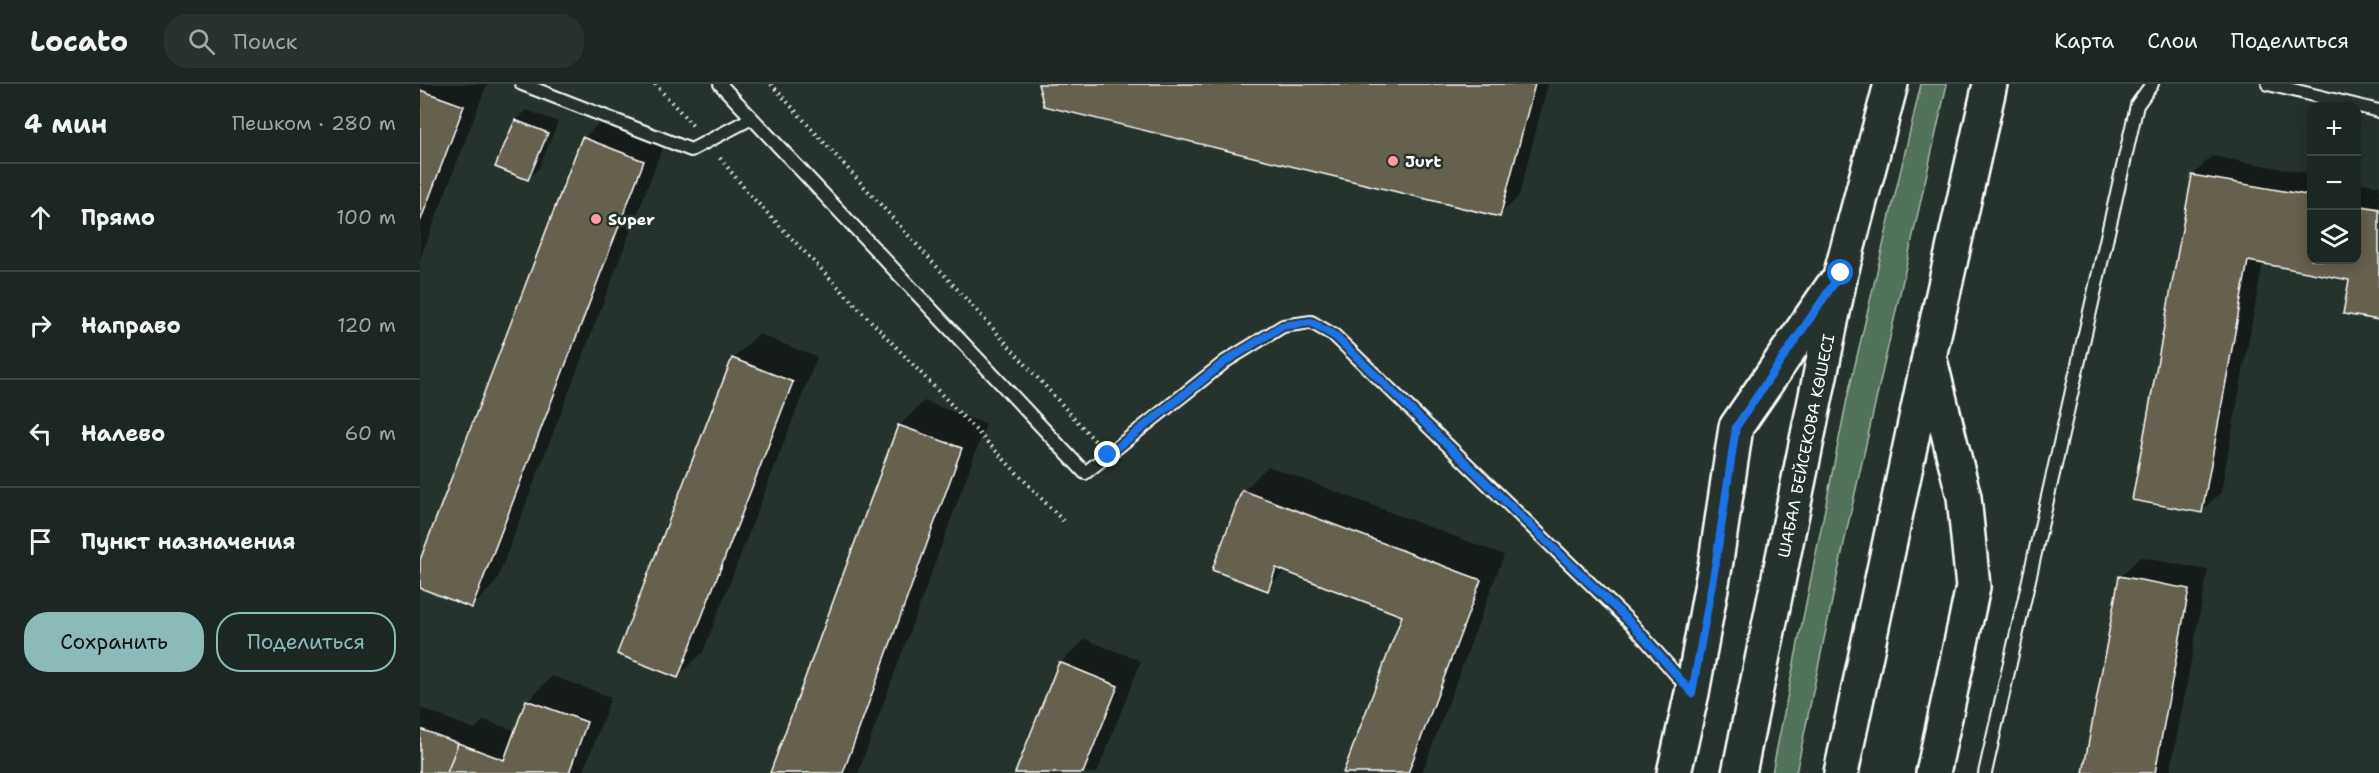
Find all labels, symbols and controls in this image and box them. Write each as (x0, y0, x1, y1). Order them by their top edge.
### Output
search box (164, 14, 584, 68)
text: Locato (30, 22, 128, 60)
icon: search (185, 25, 218, 58)
text: Поиск (233, 27, 297, 56)
text: Карта (2054, 27, 2114, 55)
text: Слои (2147, 27, 2198, 55)
text: Поделиться (2231, 27, 2349, 55)
map controls (2307, 102, 2361, 264)
button: + (2307, 102, 2361, 156)
text: 4 мин (24, 106, 107, 141)
text: Пешком · 280 m (232, 110, 396, 136)
place label: Jurt (1405, 151, 1441, 172)
marker: Jurt (1386, 154, 1400, 168)
button: − (2307, 156, 2361, 210)
icon: ahead (24, 201, 57, 234)
text: Прямо (81, 203, 155, 232)
text: 100 m (336, 204, 396, 230)
place label: Super (608, 209, 655, 230)
button: layers (2307, 210, 2361, 264)
marker: Super (589, 212, 603, 226)
route start (1827, 259, 1853, 285)
icon: right (24, 309, 57, 342)
text: Направо (81, 311, 181, 340)
text: 120 m (337, 312, 396, 338)
street label: ШАБАЛ БЕЙСЕКОВА КӨШЕСІ (1773, 332, 1839, 560)
icon: left (24, 417, 57, 450)
text: Налево (81, 419, 165, 448)
text: 60 m (344, 420, 396, 446)
route end (1094, 441, 1120, 467)
icon: arrive (24, 525, 57, 558)
text: Пункт назначения (81, 527, 295, 556)
button: Сохранить (24, 612, 204, 672)
button: Поделиться (216, 612, 396, 672)

